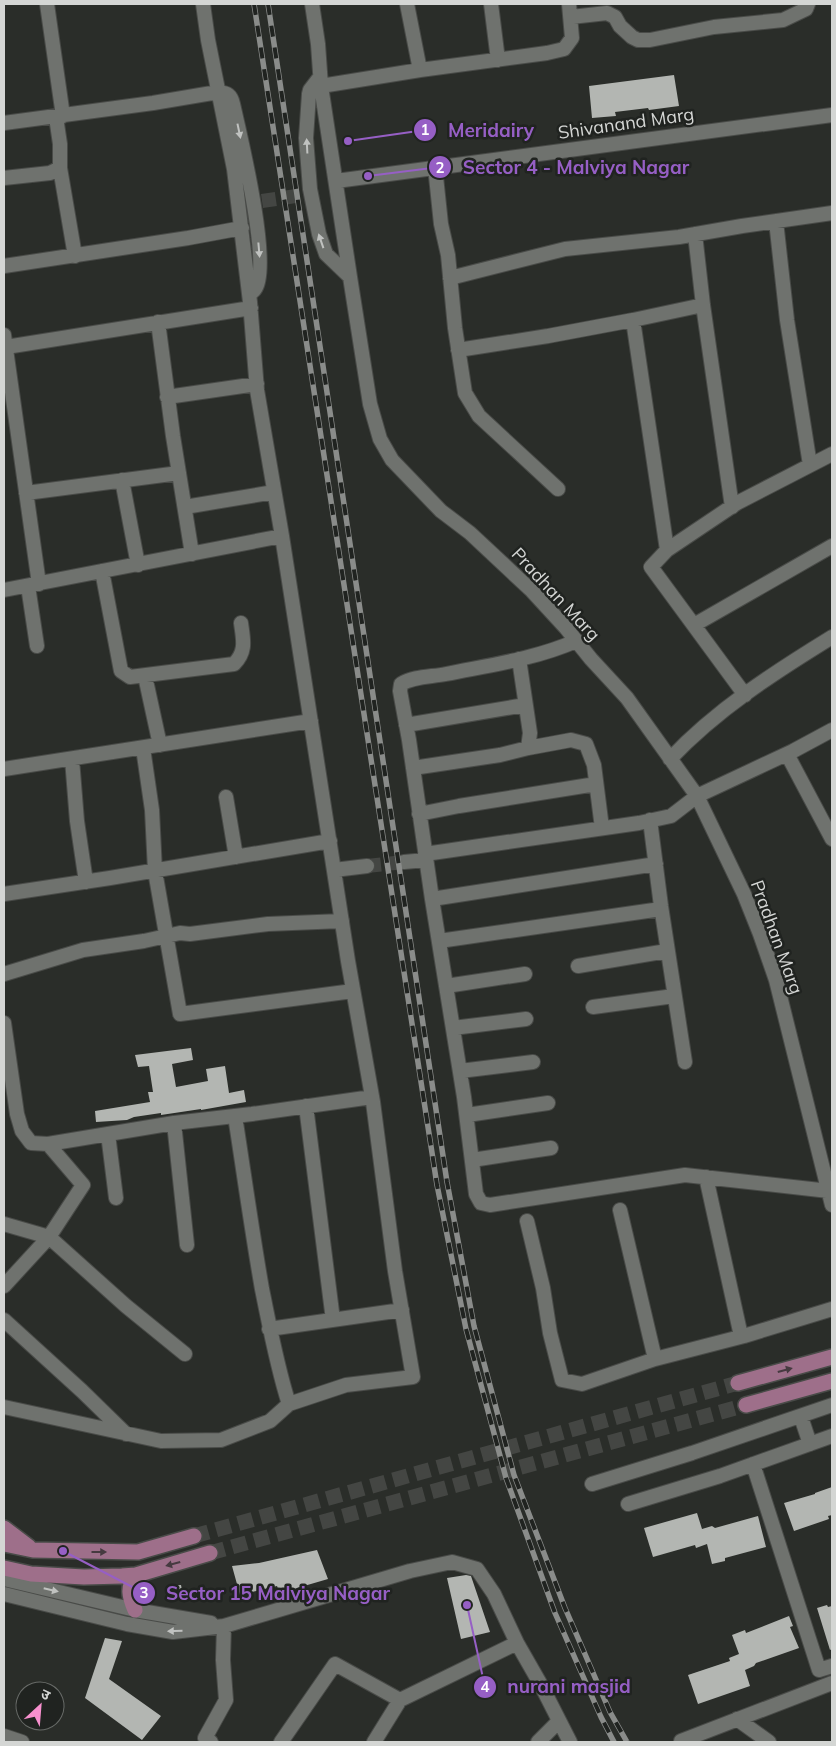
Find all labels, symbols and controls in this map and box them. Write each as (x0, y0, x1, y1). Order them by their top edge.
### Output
street label: Shivanand Marg (556, 102, 696, 144)
callout: Meridairy (413, 113, 544, 147)
text: Meridairy (448, 118, 535, 142)
text: 1 (420, 120, 430, 139)
one-way arrow (235, 123, 243, 138)
one-way arrow (302, 137, 310, 153)
callout: Sector 4 - Malviya Nagar (428, 150, 699, 184)
text: Sector 4 - Malviya Nagar (463, 155, 690, 179)
text: 2 (435, 158, 445, 177)
one-way arrow (317, 233, 324, 248)
one-way arrow (255, 242, 263, 258)
street label: Pradhan Marg (507, 542, 605, 646)
street label: Pradhan Marg (746, 877, 808, 997)
one-way arrow (778, 1366, 793, 1374)
one-way arrow (92, 1548, 108, 1556)
one-way arrow (165, 1560, 180, 1568)
callout: Sector 15 Malviya Nagar (131, 1576, 400, 1610)
text: Sector 15 Malviya Nagar (166, 1581, 391, 1605)
text: 3 (139, 1583, 149, 1602)
one-way arrow (44, 1586, 59, 1594)
one-way arrow (167, 1627, 183, 1635)
callout: nurani masjid (472, 1670, 641, 1704)
text: nurani masjid (507, 1674, 631, 1698)
text: 4 (480, 1677, 490, 1696)
north arrow (15, 1681, 65, 1731)
text: उ (38, 1684, 54, 1705)

